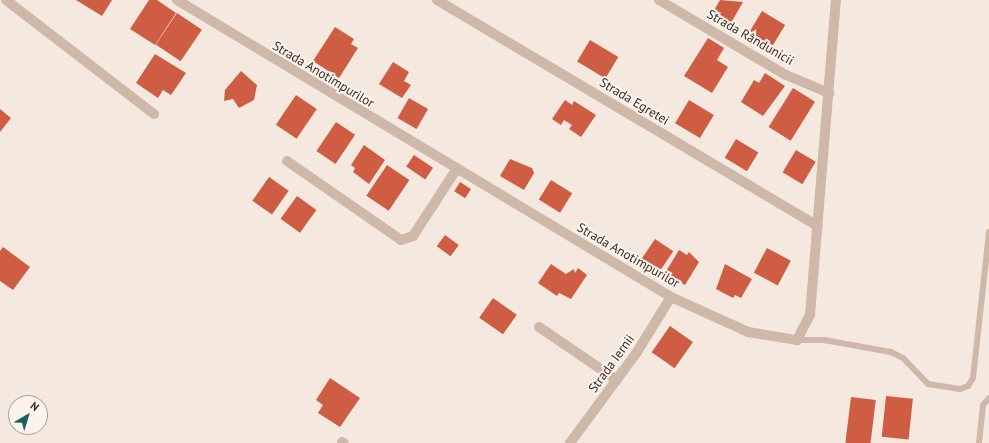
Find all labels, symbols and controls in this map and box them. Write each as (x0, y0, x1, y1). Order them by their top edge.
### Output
street label: Strada Rândunicii (704, 7, 796, 69)
street label: Strada Anotimpurilor (269, 38, 377, 112)
street label: Strada Egretei (596, 75, 672, 129)
street label: Strada Anotimpurilor (574, 220, 682, 292)
street label: Strada Iernii (586, 332, 638, 396)
north arrow (8, 395, 48, 435)
text: N (28, 399, 42, 414)

